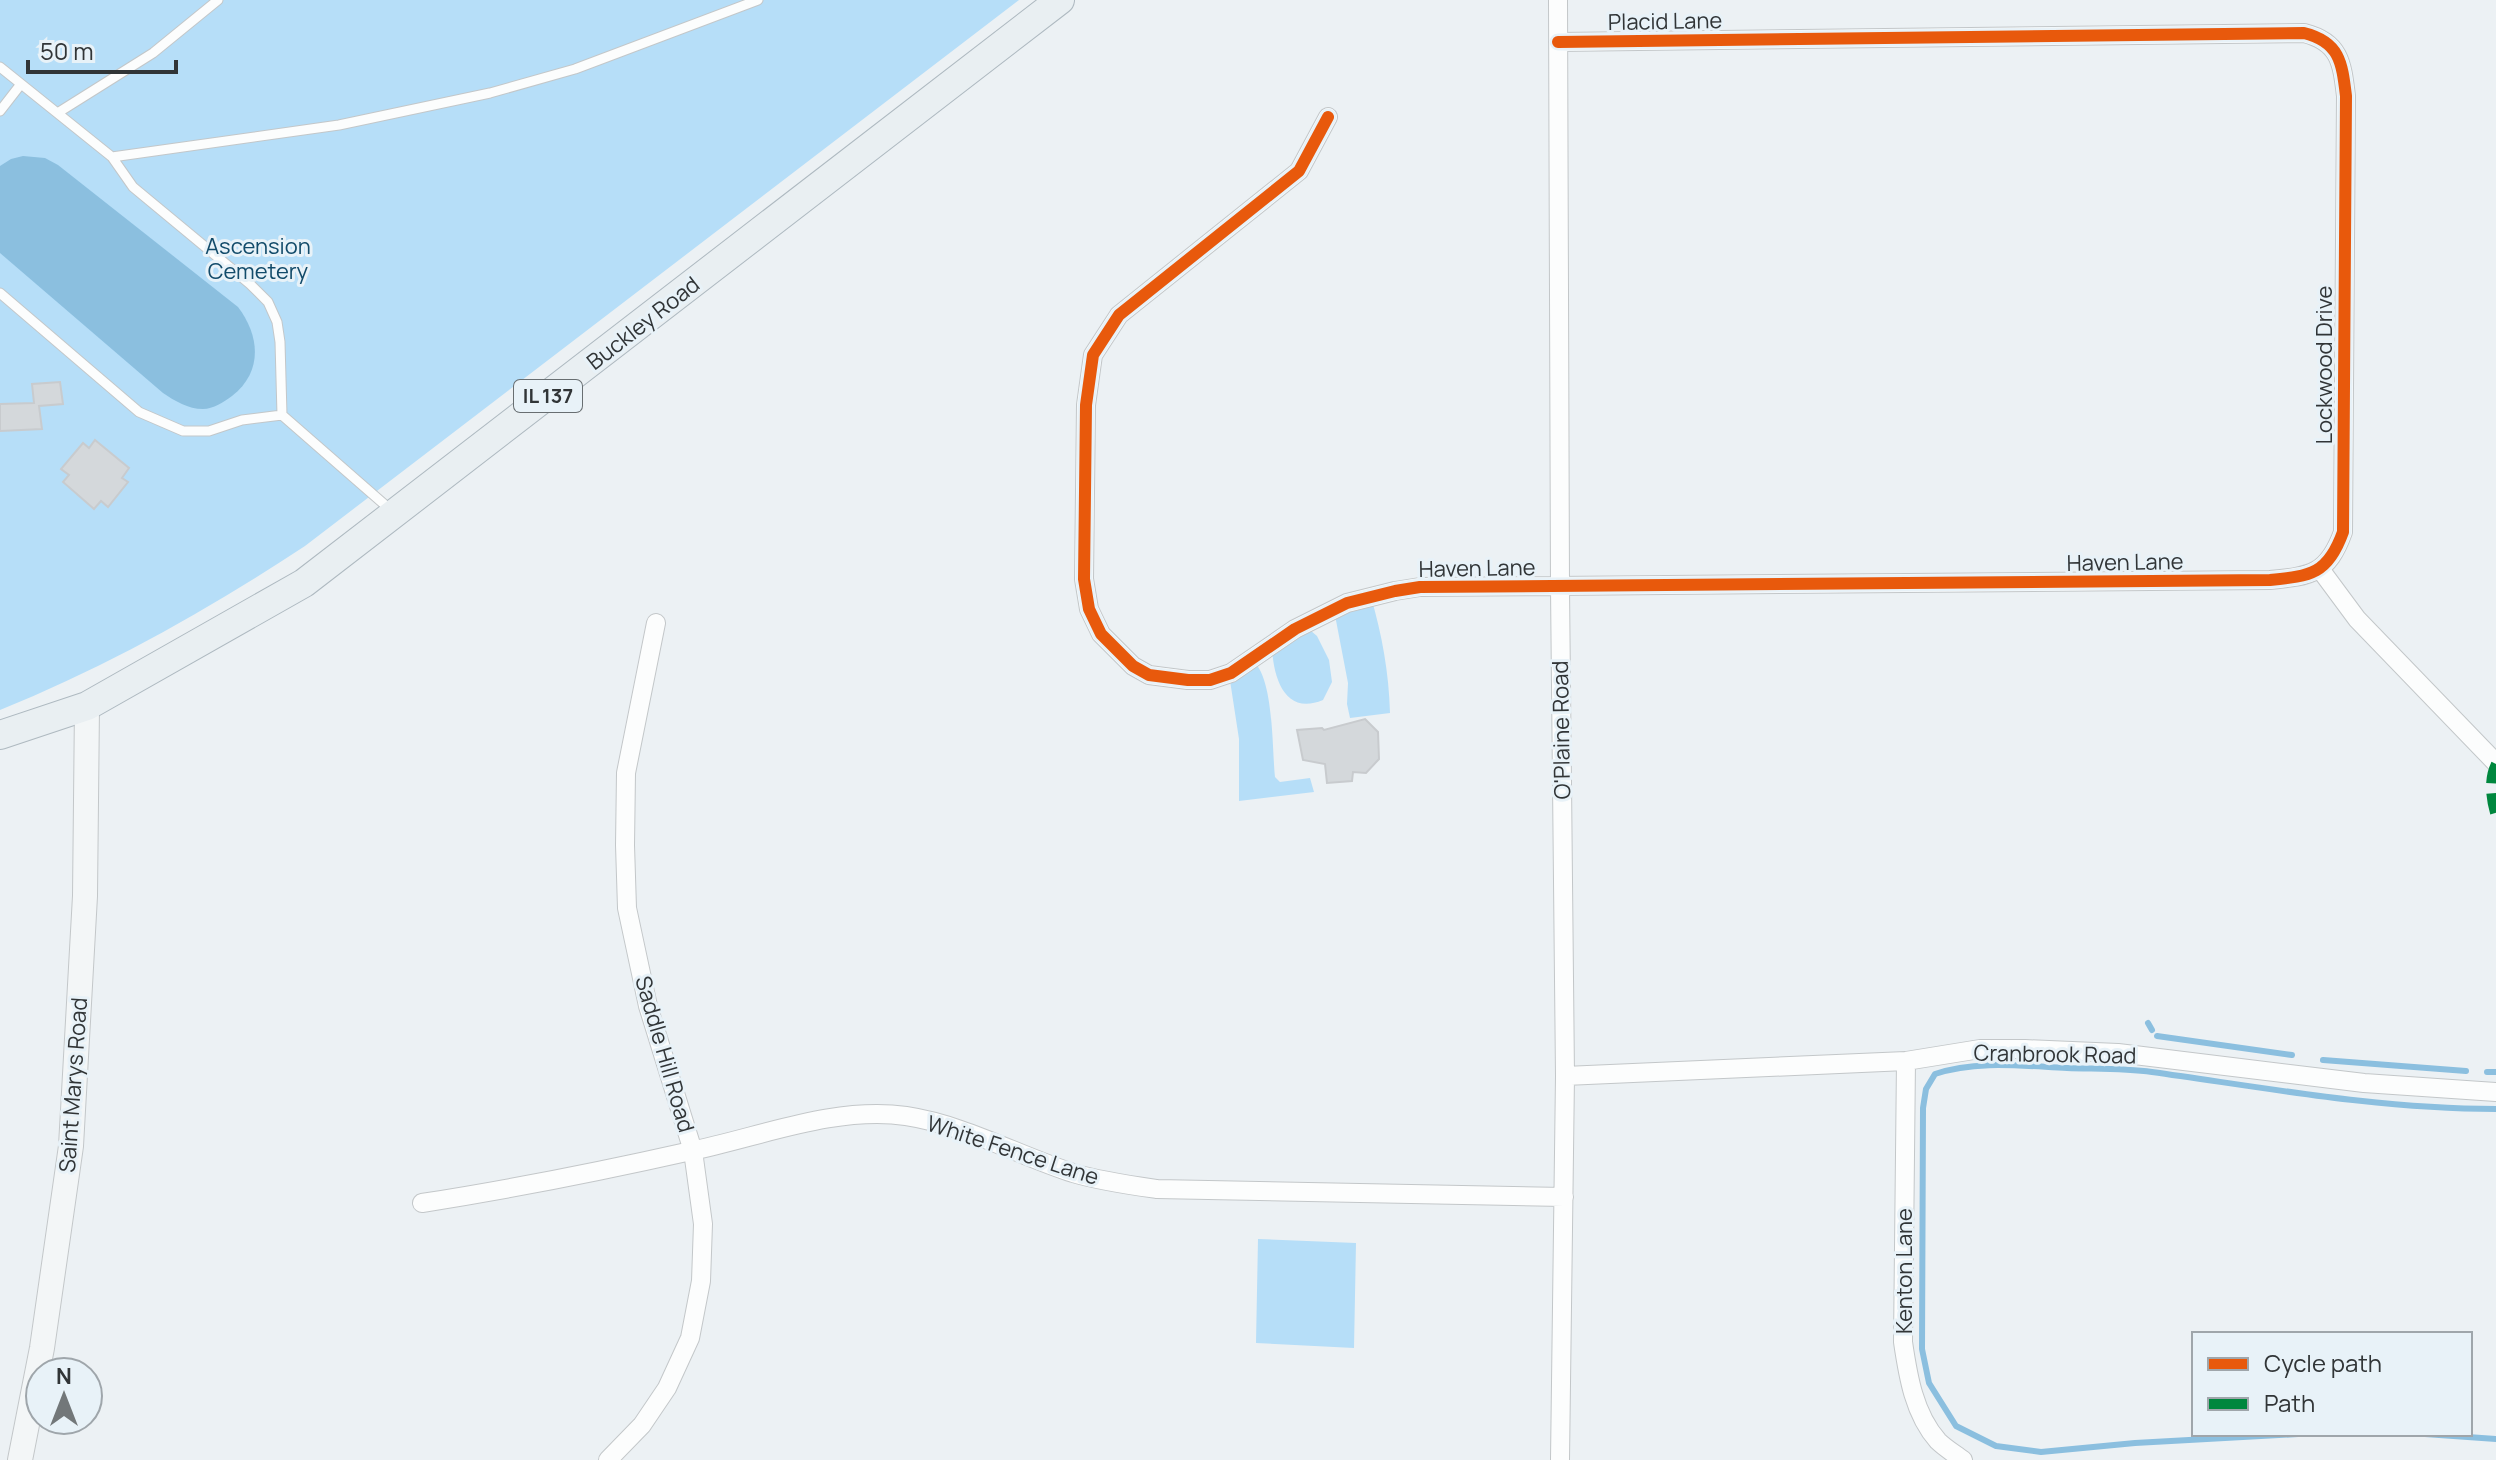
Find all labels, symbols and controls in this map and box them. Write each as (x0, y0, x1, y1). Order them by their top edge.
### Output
street label: Placid Lane (1608, 5, 1723, 37)
scale bar (28, 24, 176, 74)
text: 50 m (40, 34, 94, 67)
park label: Ascension Cemetery (205, 231, 311, 286)
street label: Buckley Road (580, 269, 706, 377)
street label: Lockwood Drive (2309, 286, 2339, 444)
road number: IL 137 (514, 380, 582, 412)
street label: Haven Lane (2066, 546, 2184, 578)
street label: Haven Lane (1418, 552, 1536, 584)
street label: O'Plaine Road (1545, 660, 1577, 800)
street label: Saddle Hill Road (628, 972, 702, 1136)
street label: Saint Marys Road (52, 996, 94, 1174)
street label: Cranbrook Road (1973, 1038, 2137, 1070)
street label: White Fence Lane (923, 1108, 1103, 1192)
street label: Kenton Lane (1889, 1208, 1919, 1334)
legend (2192, 1332, 2472, 1436)
text: Cycle path (2264, 1346, 2382, 1379)
north arrow (24, 1356, 104, 1436)
text: N (56, 1361, 72, 1391)
text: Path (2264, 1386, 2315, 1419)

